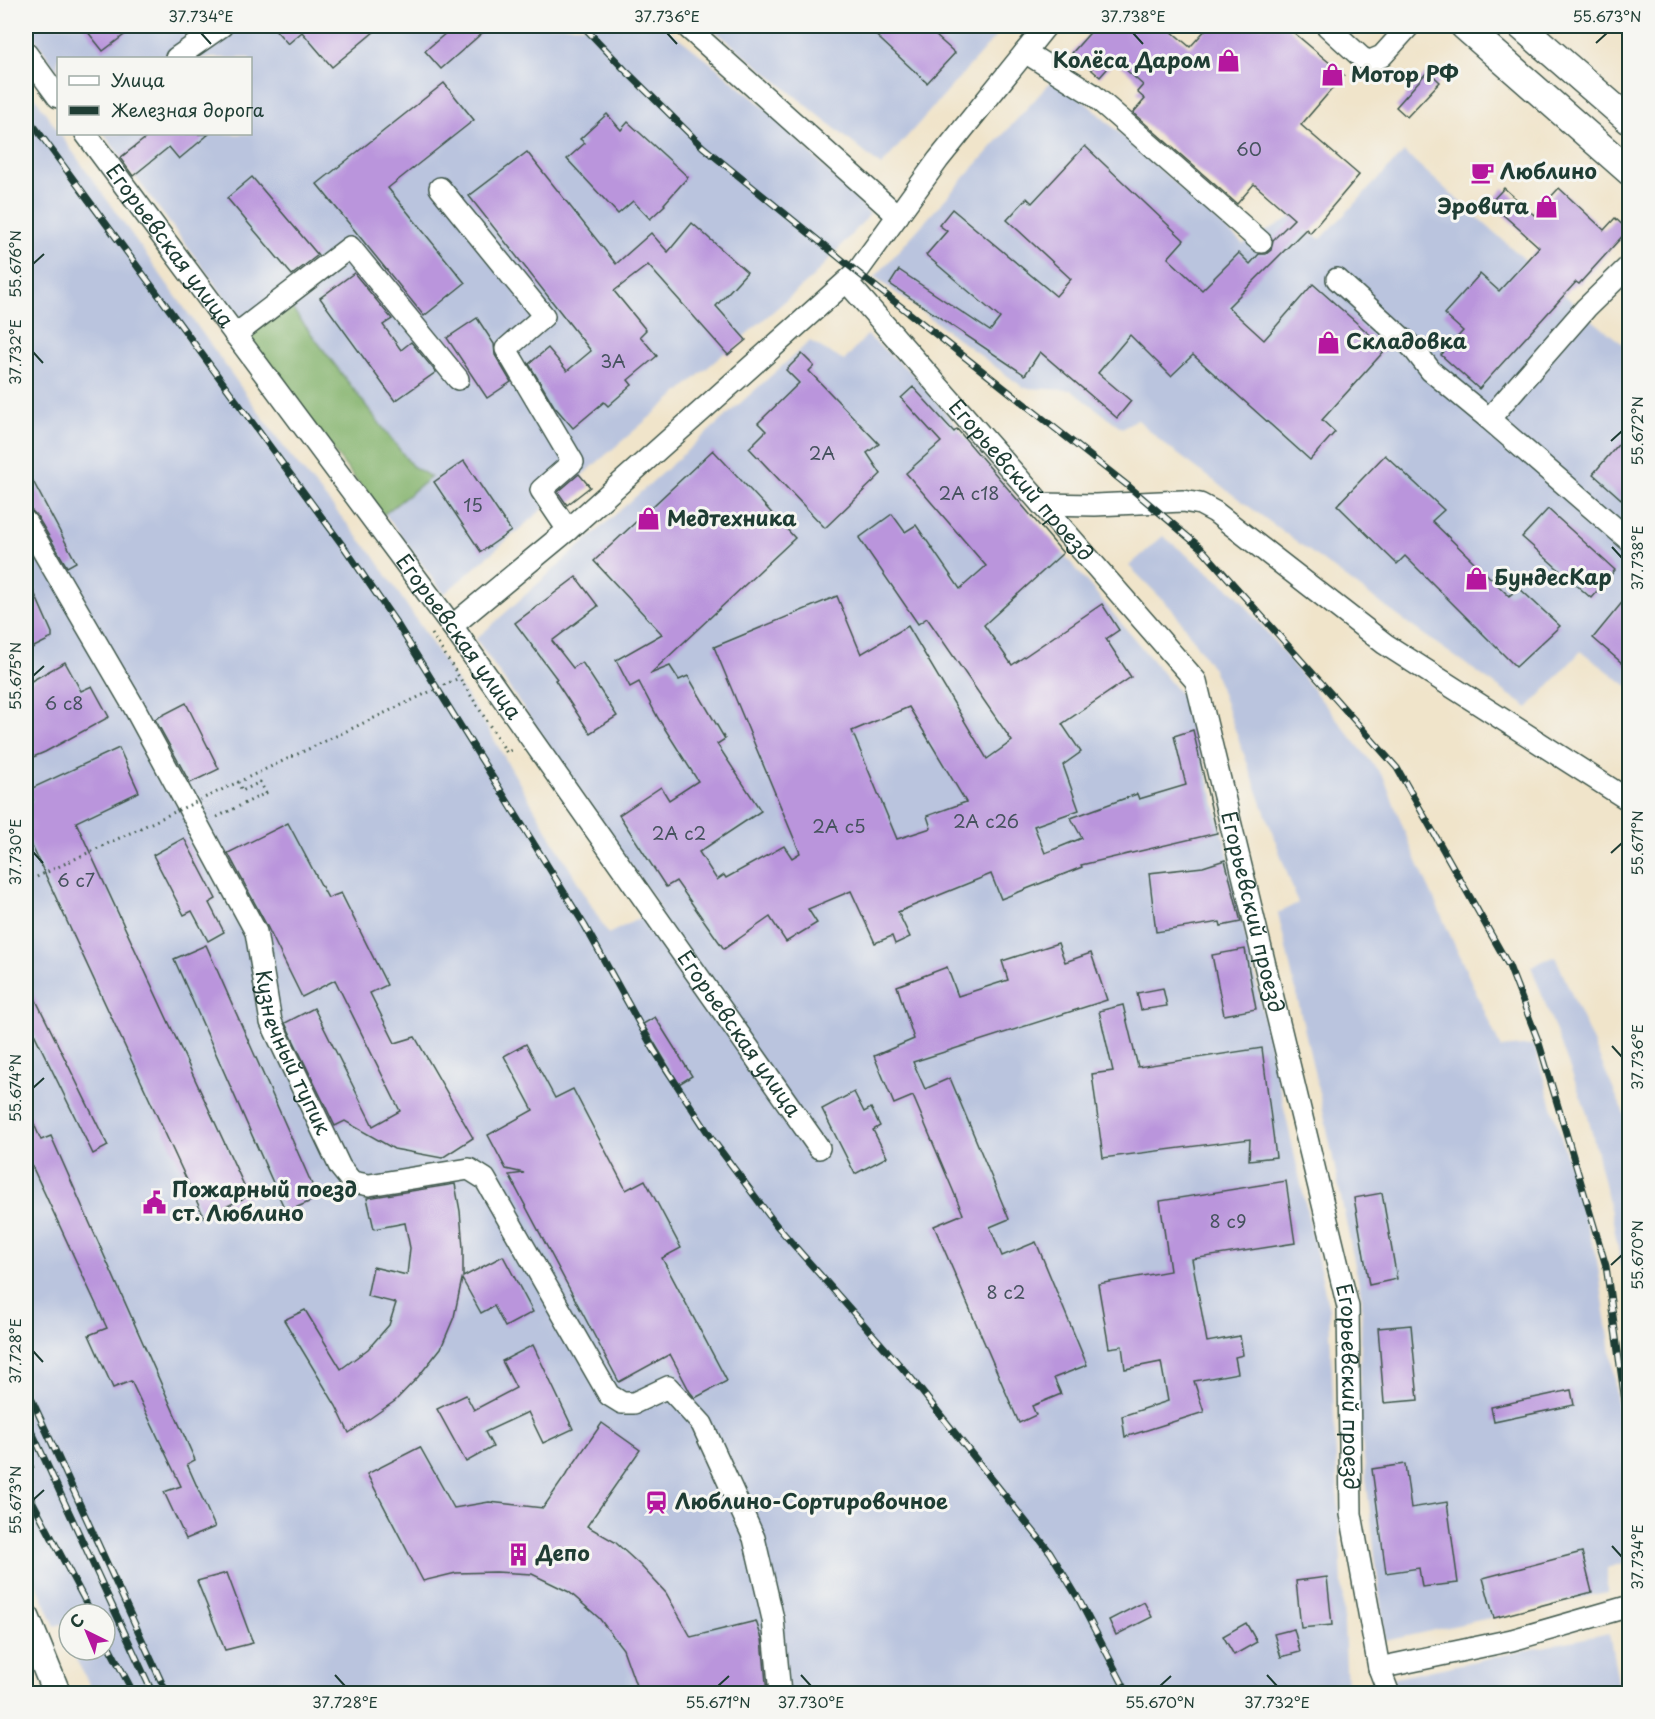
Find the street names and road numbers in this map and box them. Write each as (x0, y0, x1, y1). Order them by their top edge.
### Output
street label: Егорьевская улица (99, 156, 243, 335)
street label: Егорьевский проезд (942, 391, 1102, 568)
street label: Егорьевская улица (389, 546, 531, 726)
street label: Егорьевский проезд (1214, 808, 1294, 1016)
street label: Егорьевская улица (671, 943, 811, 1123)
street label: Кузнечный тупик (249, 967, 341, 1140)
street label: Егорьевский проезд (1329, 1280, 1369, 1490)

